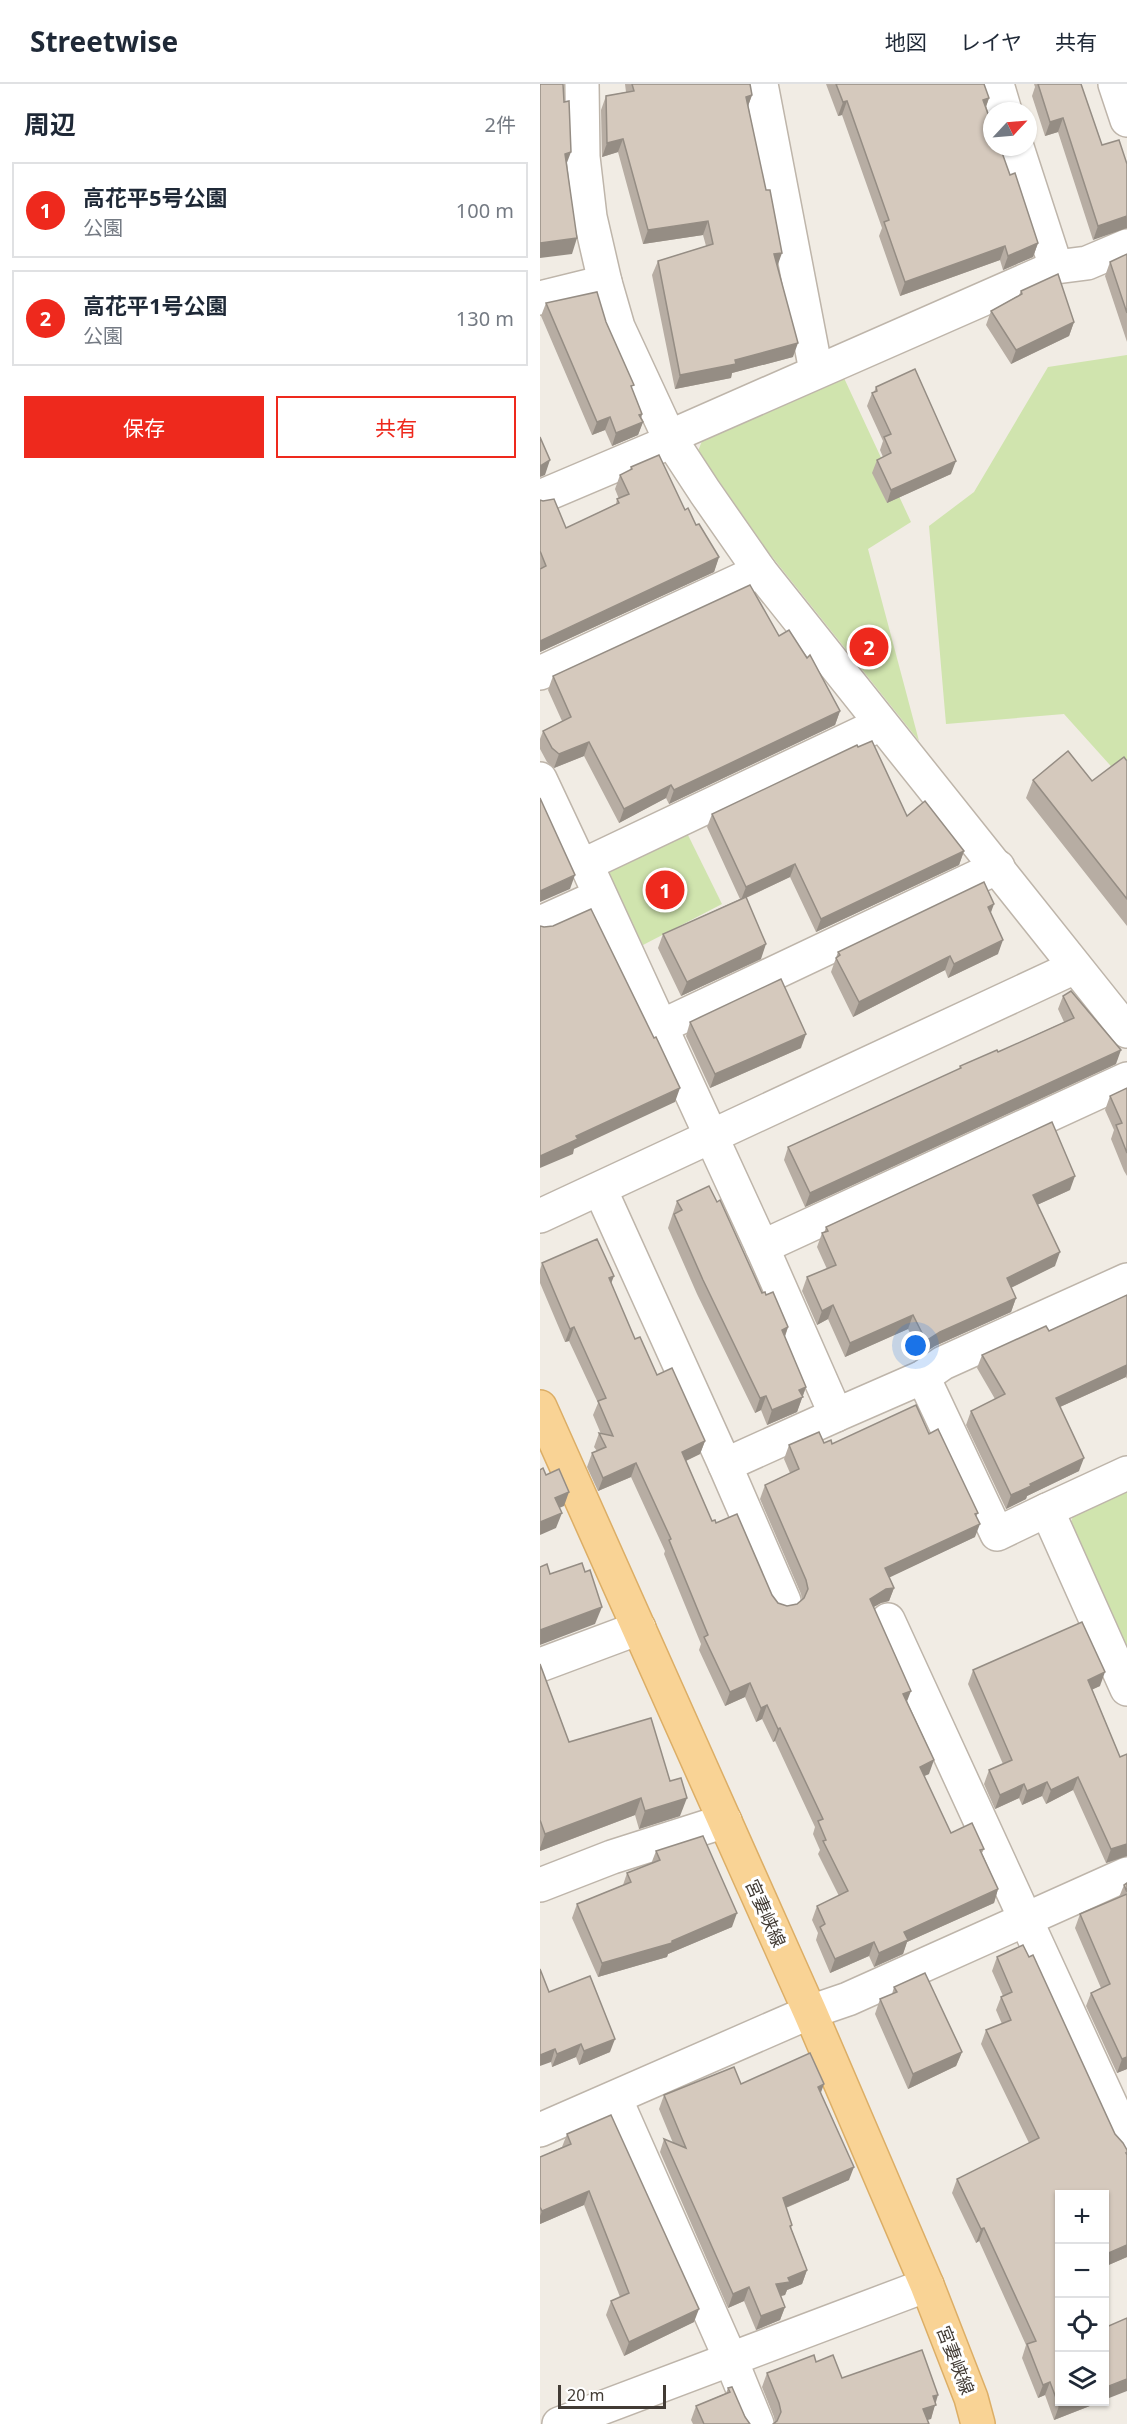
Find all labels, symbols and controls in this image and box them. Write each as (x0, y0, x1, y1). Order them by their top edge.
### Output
text: Streetwise (30, 22, 178, 60)
text: 地図 (885, 28, 927, 56)
text: レイヤ (960, 28, 1022, 56)
text: 共有 (1055, 28, 1097, 56)
north arrow (983, 102, 1037, 156)
text: 周辺 (24, 106, 76, 142)
text: 2件 (485, 111, 516, 138)
text: 高花平5号公園 (83, 182, 228, 212)
text: 1 (40, 197, 51, 224)
text: 100 m (456, 197, 514, 224)
text: 公園 (83, 214, 123, 241)
text: 高花平1号公園 (83, 290, 228, 320)
text: 2 (40, 305, 51, 332)
text: 130 m (456, 305, 514, 332)
text: 公園 (83, 322, 123, 349)
button: 保存 (24, 396, 264, 458)
button: 共有 (276, 396, 516, 458)
pin: 2 (850, 624, 888, 670)
pin: 1 (646, 868, 684, 912)
your location (901, 1331, 930, 1360)
street label: 宮妻峡線 (740, 1875, 792, 1951)
map controls (1055, 2190, 1109, 2406)
button: + (1055, 2190, 1109, 2244)
button: − (1055, 2244, 1109, 2298)
button: locate (1055, 2298, 1109, 2352)
street label: 宮妻峡線 (932, 2322, 980, 2398)
button: layers (1055, 2352, 1109, 2406)
scale bar (558, 2382, 666, 2410)
text: 20 m (567, 2384, 604, 2406)

